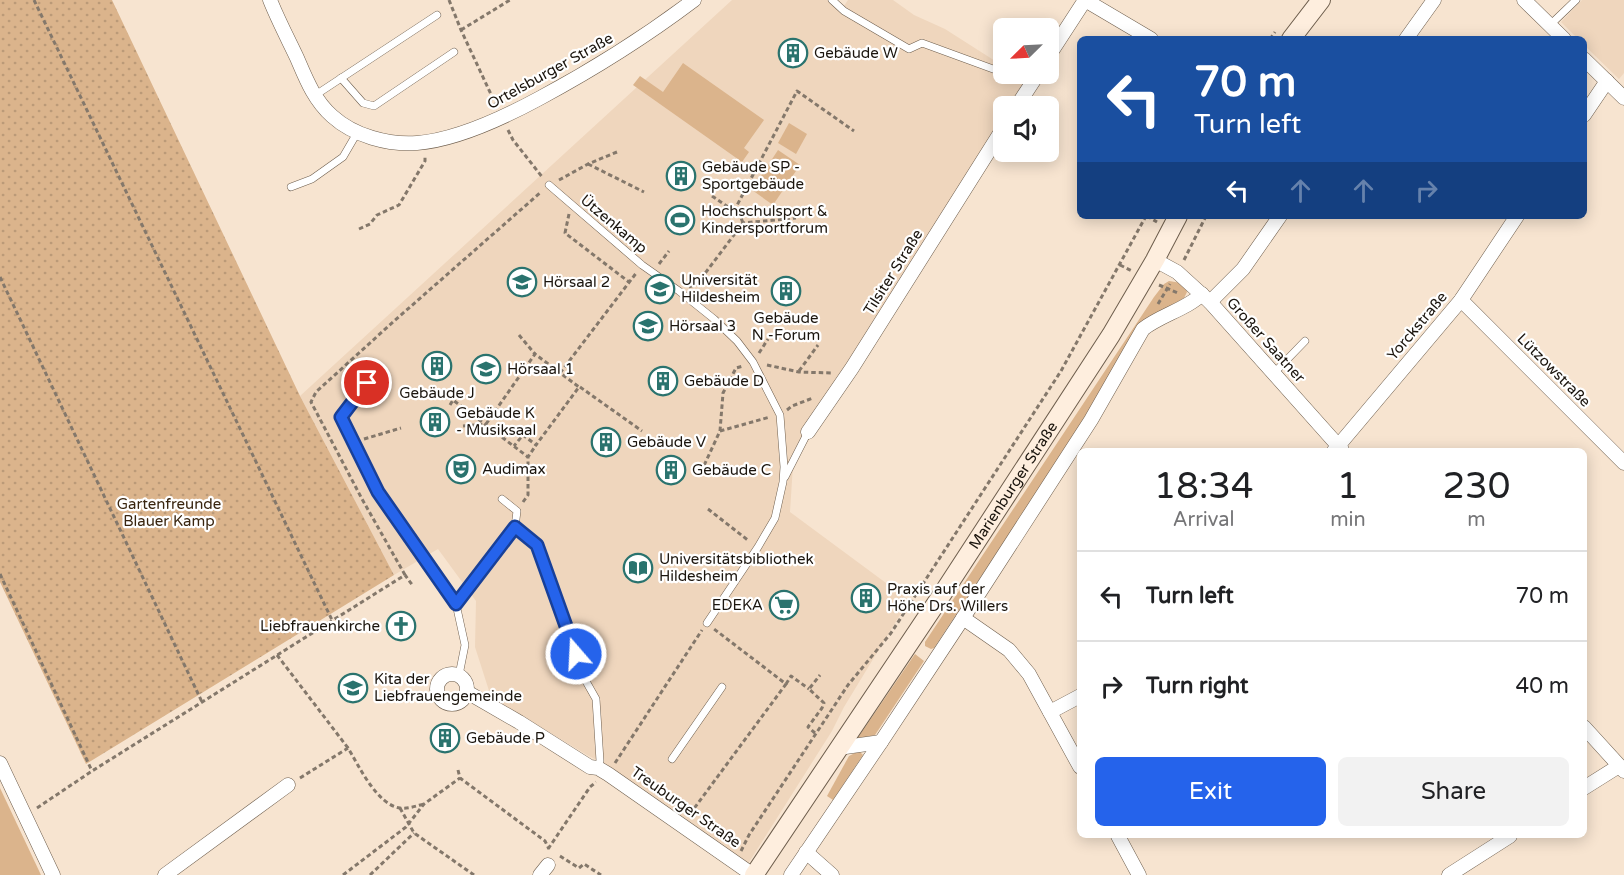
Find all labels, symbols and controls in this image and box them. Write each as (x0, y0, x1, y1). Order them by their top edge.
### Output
north arrow (993, 18, 1059, 84)
map controls (993, 18, 1059, 162)
street label: Ortelsburger Straße (484, 29, 616, 113)
building icon: Gebäude W (777, 37, 809, 69)
place label: Gebäude W (814, 44, 898, 62)
text: 70 m (1194, 57, 1296, 108)
icon: left (1095, 60, 1173, 138)
button: sound (993, 96, 1059, 162)
text: Turn left (1194, 108, 1301, 141)
place label: Gebäude SP - Sportgebäude (702, 158, 804, 193)
building icon: Gebäude SP - Sportgebäude (665, 160, 697, 192)
icon: left (1221, 174, 1254, 207)
icon: ahead (1284, 174, 1317, 207)
icon: ahead (1347, 174, 1380, 207)
icon: right (1410, 174, 1443, 207)
street label: Ützenkamp (577, 191, 651, 257)
place label: Hochschulsport & Kindersportforum (701, 202, 828, 237)
sports icon: Hochschulsport & Kindersportforum (664, 204, 696, 236)
street label: Tilsiter Straße (860, 226, 926, 318)
school or university icon: Hörsaal 2 (506, 266, 538, 298)
place label: Universität Hildesheim (681, 271, 760, 306)
place label: Hörsaal 2 (543, 273, 610, 291)
school or university icon: Universität Hildesheim (644, 273, 676, 305)
building icon: Gebäude N -Forum (770, 275, 802, 307)
street label: Yorckstraße (1383, 288, 1451, 364)
street label: Großer Saatner (1223, 294, 1309, 386)
place label: Gebäude N -Forum (752, 309, 820, 344)
school or university icon: Hörsaal 3 (632, 310, 664, 342)
place label: Hörsaal 3 (669, 317, 736, 335)
street label: Lützowstraße (1514, 330, 1594, 410)
building icon: Gebäude J (421, 350, 453, 382)
school or university icon: Hörsaal 1 (470, 353, 502, 385)
pin (341, 357, 392, 408)
place label: Hörsaal 1 (507, 360, 574, 378)
building icon: Gebäude D (647, 365, 679, 397)
icon: arrive (350, 366, 383, 399)
place label: Gebäude D (684, 372, 764, 390)
place label: Gebäude J (399, 384, 475, 402)
place label: Gebäude K - Musiksaal (456, 404, 536, 439)
building icon: Gebäude K - Musiksaal (419, 406, 451, 438)
street label: Marienburger Straße (965, 418, 1061, 552)
building icon: Gebäude V (590, 426, 622, 458)
place label: Gebäude V (627, 433, 707, 451)
theatre icon: Audimax (445, 453, 477, 485)
building icon: Gebäude C (655, 454, 687, 486)
place label: Audimax (482, 460, 546, 478)
place label: Gebäude C (692, 461, 771, 479)
text: 18:34 (1154, 465, 1254, 508)
text: 1 (1337, 465, 1359, 508)
text: 230 (1442, 465, 1510, 508)
park label: Gartenfreunde Blauer Kamp (117, 495, 221, 530)
text: Arrival (1173, 508, 1235, 532)
text: min (1330, 508, 1366, 532)
text: m (1467, 508, 1486, 532)
place label: Universitätsbibliothek Hildesheim (659, 550, 814, 585)
library icon: Universitätsbibliothek Hildesheim (622, 552, 654, 584)
place label: Praxis auf der Höhe Drs. Willers (887, 580, 1008, 615)
icon: left (1095, 580, 1128, 613)
building icon: Praxis auf der Höhe Drs. Willers (850, 582, 882, 614)
text: Turn left (1146, 583, 1234, 609)
text: 70 m (1515, 583, 1569, 609)
supermarket icon: EDEKA (768, 589, 800, 621)
place label: EDEKA (712, 596, 763, 614)
church icon: Liebfrauenkirche (385, 610, 417, 642)
place label: Liebfrauenkirche (260, 617, 380, 635)
position arrow (544, 622, 608, 686)
place label: Kita der Liebfrauengemeinde (374, 670, 522, 705)
icon: right (1095, 670, 1128, 703)
school or university icon: Kita der Liebfrauengemeinde (337, 672, 369, 704)
text: Turn right (1146, 673, 1248, 699)
text: 40 m (1515, 673, 1569, 699)
building icon: Gebäude P (429, 722, 461, 754)
place label: Gebäude P (466, 729, 545, 747)
button: Exit (1095, 757, 1326, 826)
button: Share (1338, 757, 1569, 826)
street label: Treuburger Straße (628, 762, 744, 852)

